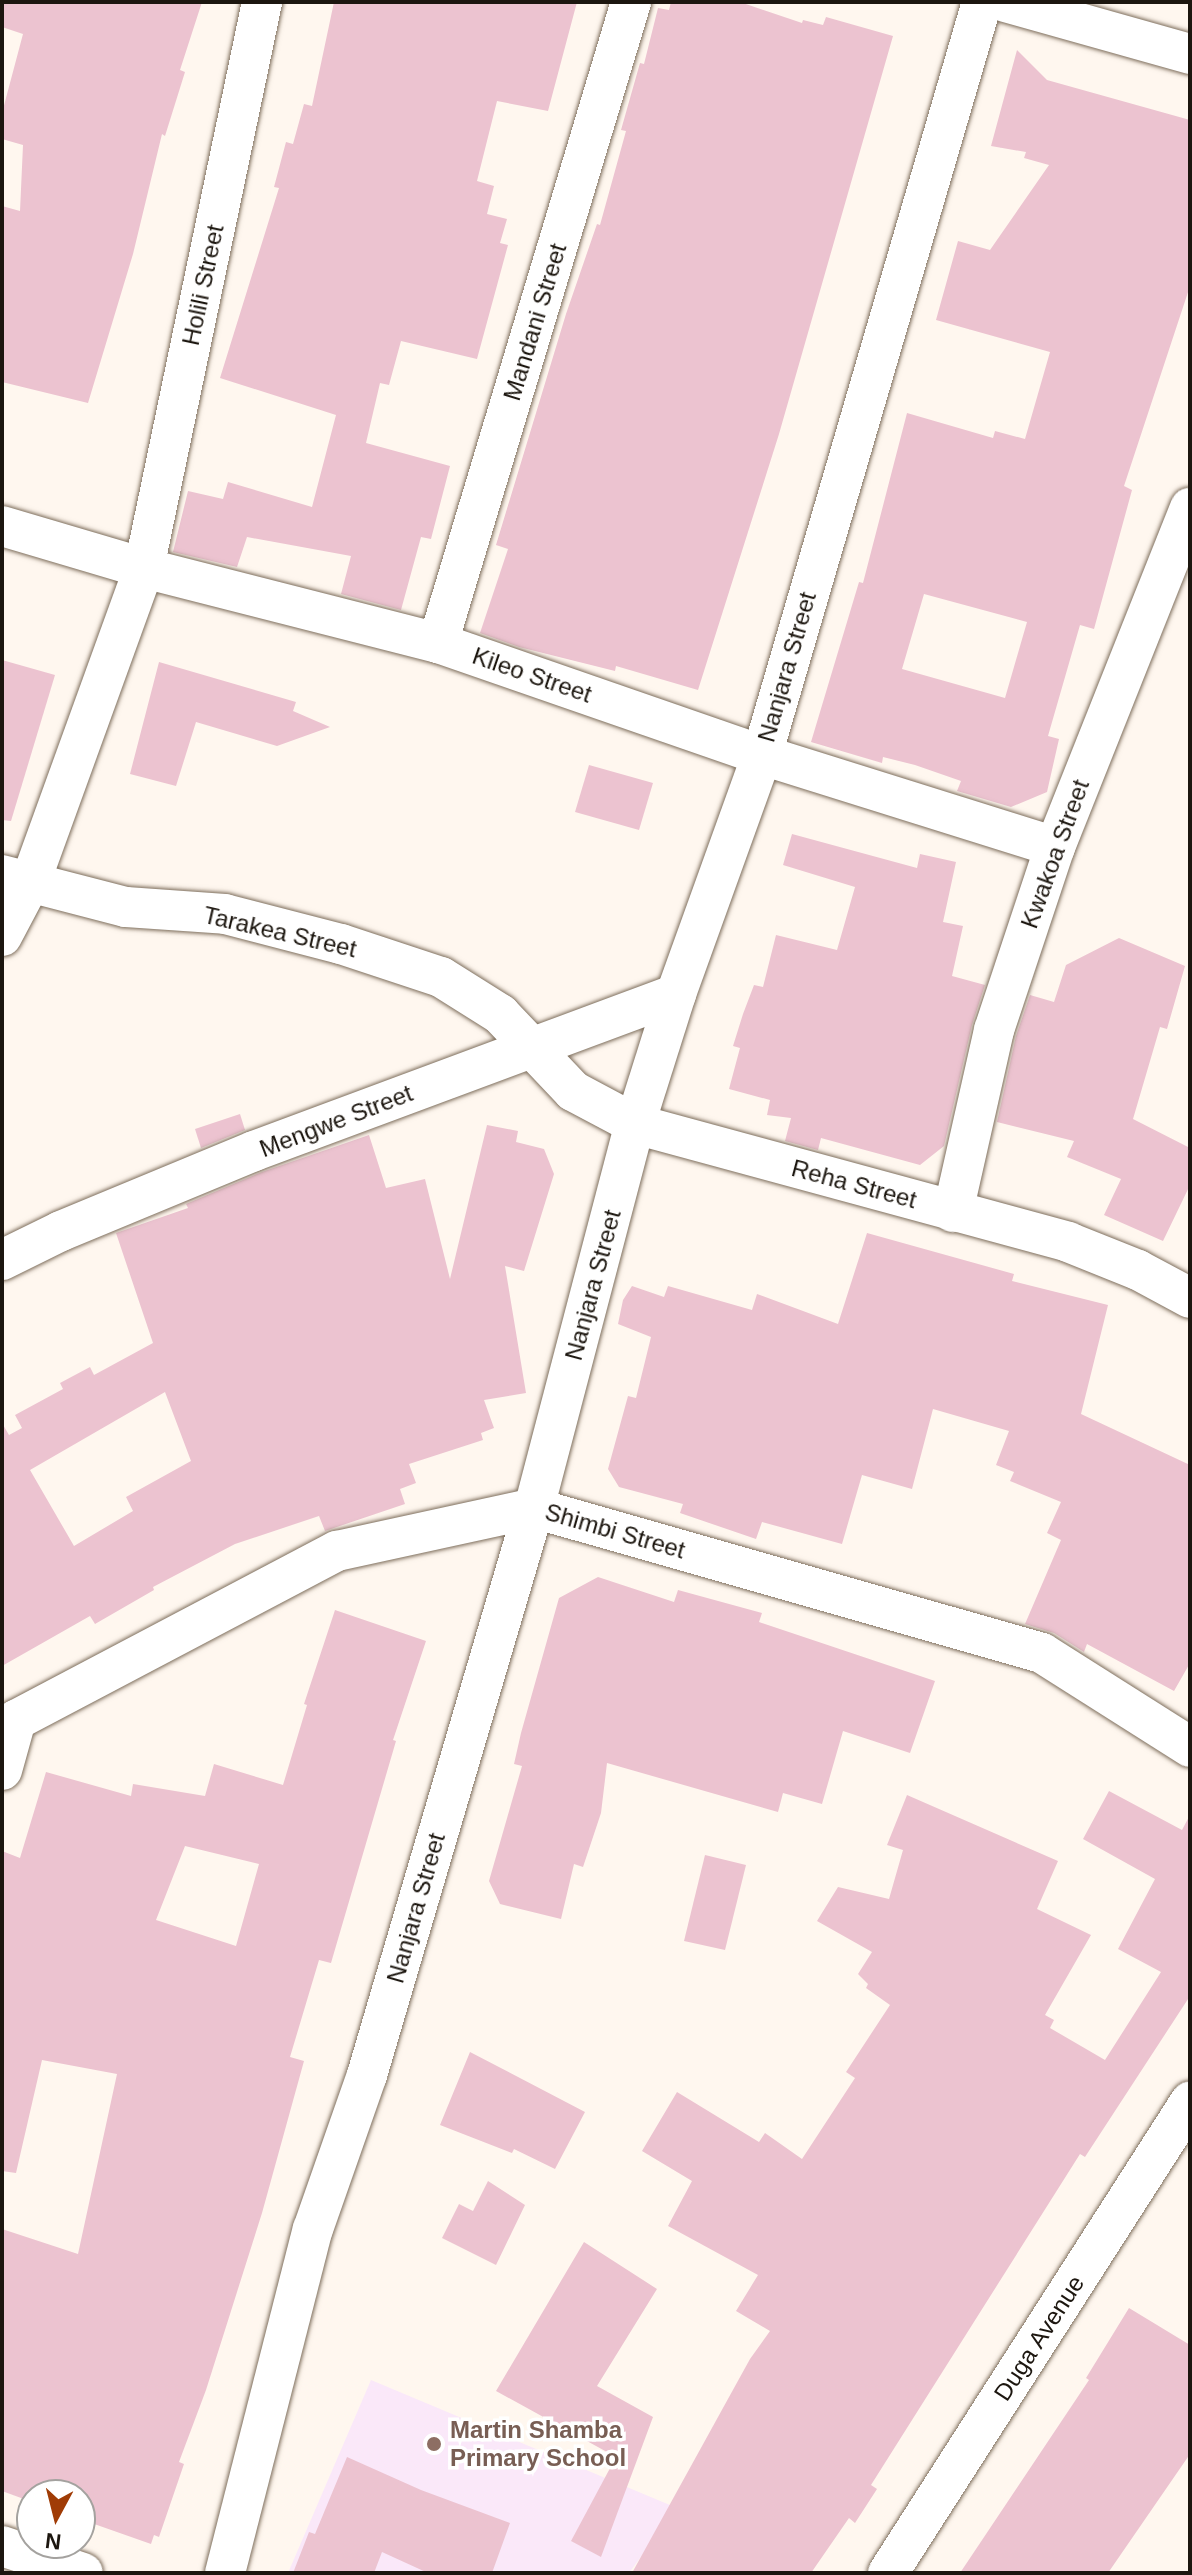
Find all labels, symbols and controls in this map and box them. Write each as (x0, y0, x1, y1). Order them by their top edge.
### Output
street label: Holili Street (176, 222, 230, 348)
street label: Mandani Street (497, 240, 573, 404)
street label: Nanjara Street (752, 589, 822, 745)
street label: Kileo Street (469, 641, 595, 709)
street label: Kwakoa Street (1015, 776, 1095, 932)
street label: Tarakea Street (201, 900, 359, 964)
street label: Mengwe Street (255, 1079, 417, 1163)
street label: Reha Street (788, 1154, 920, 1214)
street label: Nanjara Street (559, 1207, 627, 1363)
street label: Shimbi Street (542, 1497, 688, 1565)
street label: Nanjara Street (381, 1830, 451, 1986)
street label: Duga Avenue (987, 2269, 1091, 2407)
place label: Martin Shamba Primary School (450, 2416, 626, 2472)
marker: Martin Shamba Primary School (425, 2435, 443, 2453)
north arrow (16, 2479, 96, 2559)
text: N (44, 2528, 63, 2555)

